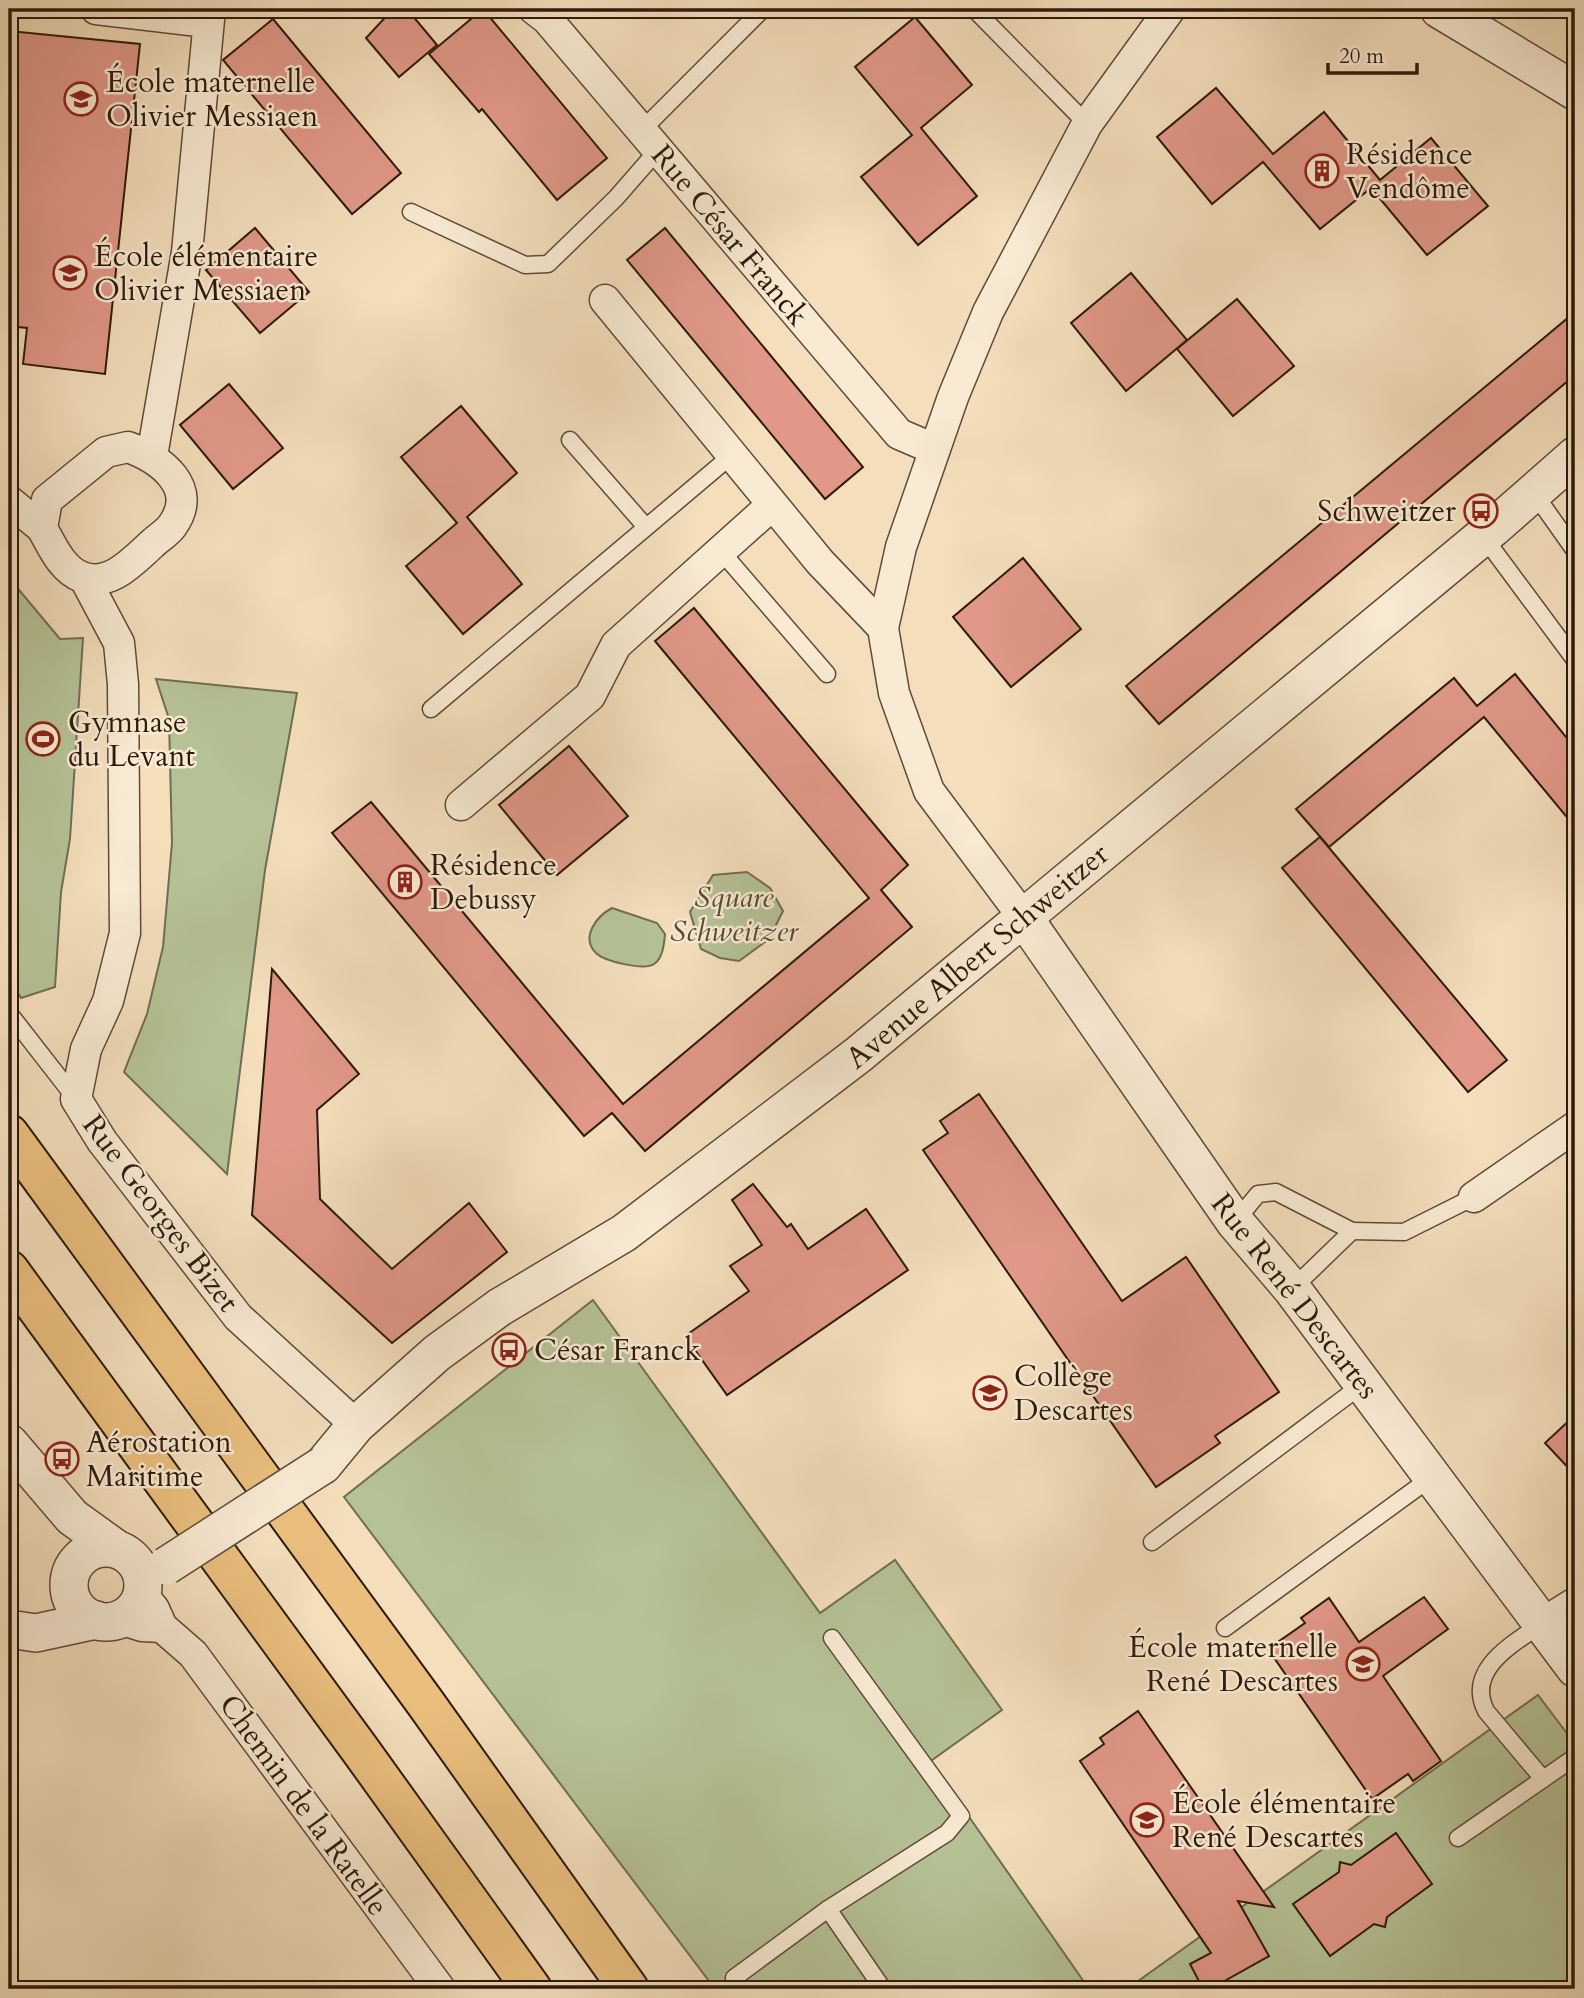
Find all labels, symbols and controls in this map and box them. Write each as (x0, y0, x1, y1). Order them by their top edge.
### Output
scale bar (1328, 32, 1418, 76)
text: 20 m (1339, 42, 1384, 71)
place label: École maternelle Olivier Messiaen (106, 62, 318, 137)
school or university icon: École maternelle Olivier Messiaen (62, 80, 100, 118)
place label: Résidence Vendôme (1346, 134, 1473, 209)
street label: Rue César Franck (642, 136, 818, 335)
building icon: Résidence Vendôme (1303, 152, 1341, 190)
place label: École élémentaire Olivier Messiaen (94, 236, 318, 311)
school or university icon: École élémentaire Olivier Messiaen (51, 254, 89, 292)
place label: Schweitzer (1317, 491, 1456, 532)
bus stop icon: Schweitzer (1462, 492, 1500, 530)
place label: Gymnase du Levant (68, 702, 195, 777)
sports icon: Gymnase du Levant (24, 720, 62, 758)
street label: Avenue Albert Schweitzer (837, 834, 1117, 1079)
place label: Résidence Debussy (430, 845, 557, 920)
building icon: Résidence Debussy (386, 863, 424, 901)
park label: Square Schweitzer (670, 877, 799, 952)
street label: Rue Georges Bizet (73, 1106, 249, 1321)
street label: Rue René Descartes (1201, 1185, 1388, 1408)
place label: César Franck (534, 1330, 700, 1371)
bus stop icon: César Franck (490, 1331, 528, 1369)
place label: Collège Descartes (1014, 1356, 1133, 1431)
school or university icon: Collège Descartes (971, 1374, 1009, 1412)
place label: Aérostation Maritime (86, 1422, 232, 1497)
bus stop icon: Aérostation Maritime (43, 1440, 81, 1478)
place label: École maternelle René Descartes (1128, 1627, 1338, 1702)
school or university icon: École maternelle René Descartes (1344, 1645, 1382, 1683)
street label: Chemin de la Ratelle (209, 1686, 398, 1924)
place label: École élémentaire René Descartes (1172, 1783, 1396, 1858)
school or university icon: École élémentaire René Descartes (1128, 1801, 1166, 1839)

